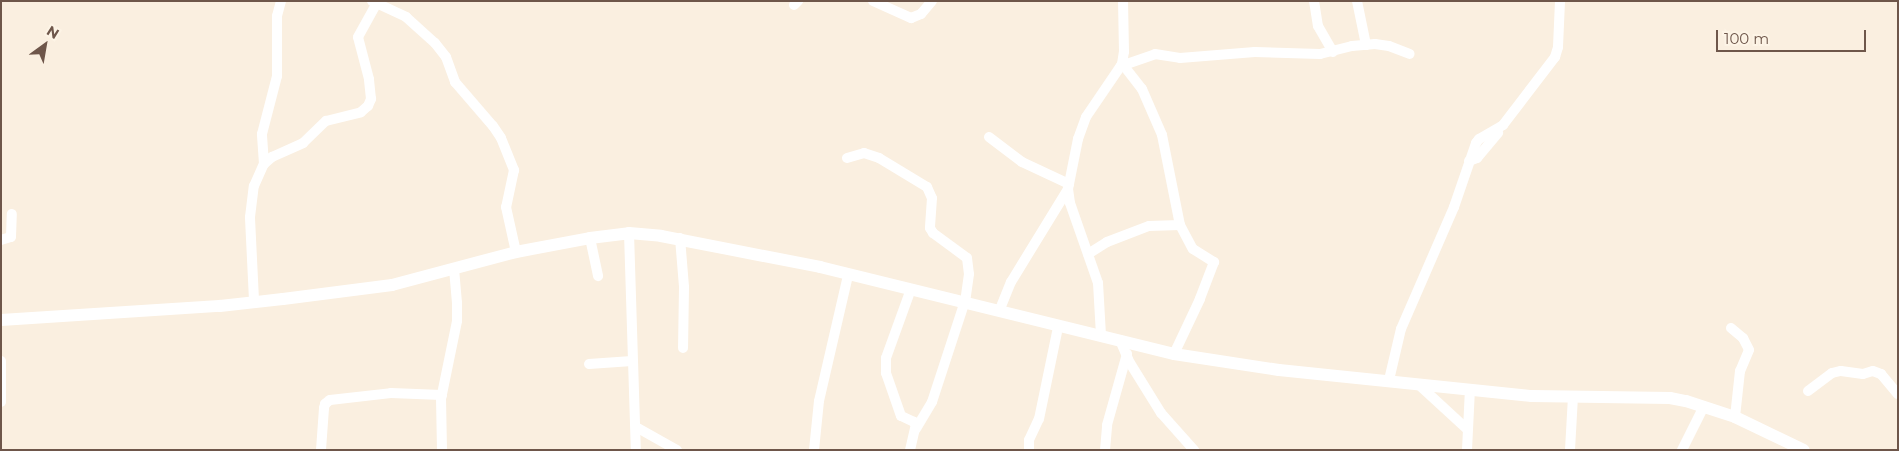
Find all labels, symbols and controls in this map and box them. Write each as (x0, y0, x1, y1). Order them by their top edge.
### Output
north arrow (20, 20, 70, 70)
scale bar (1719, 20, 1869, 52)
text: N (43, 22, 63, 43)
text: 100 m (1724, 29, 1769, 48)

